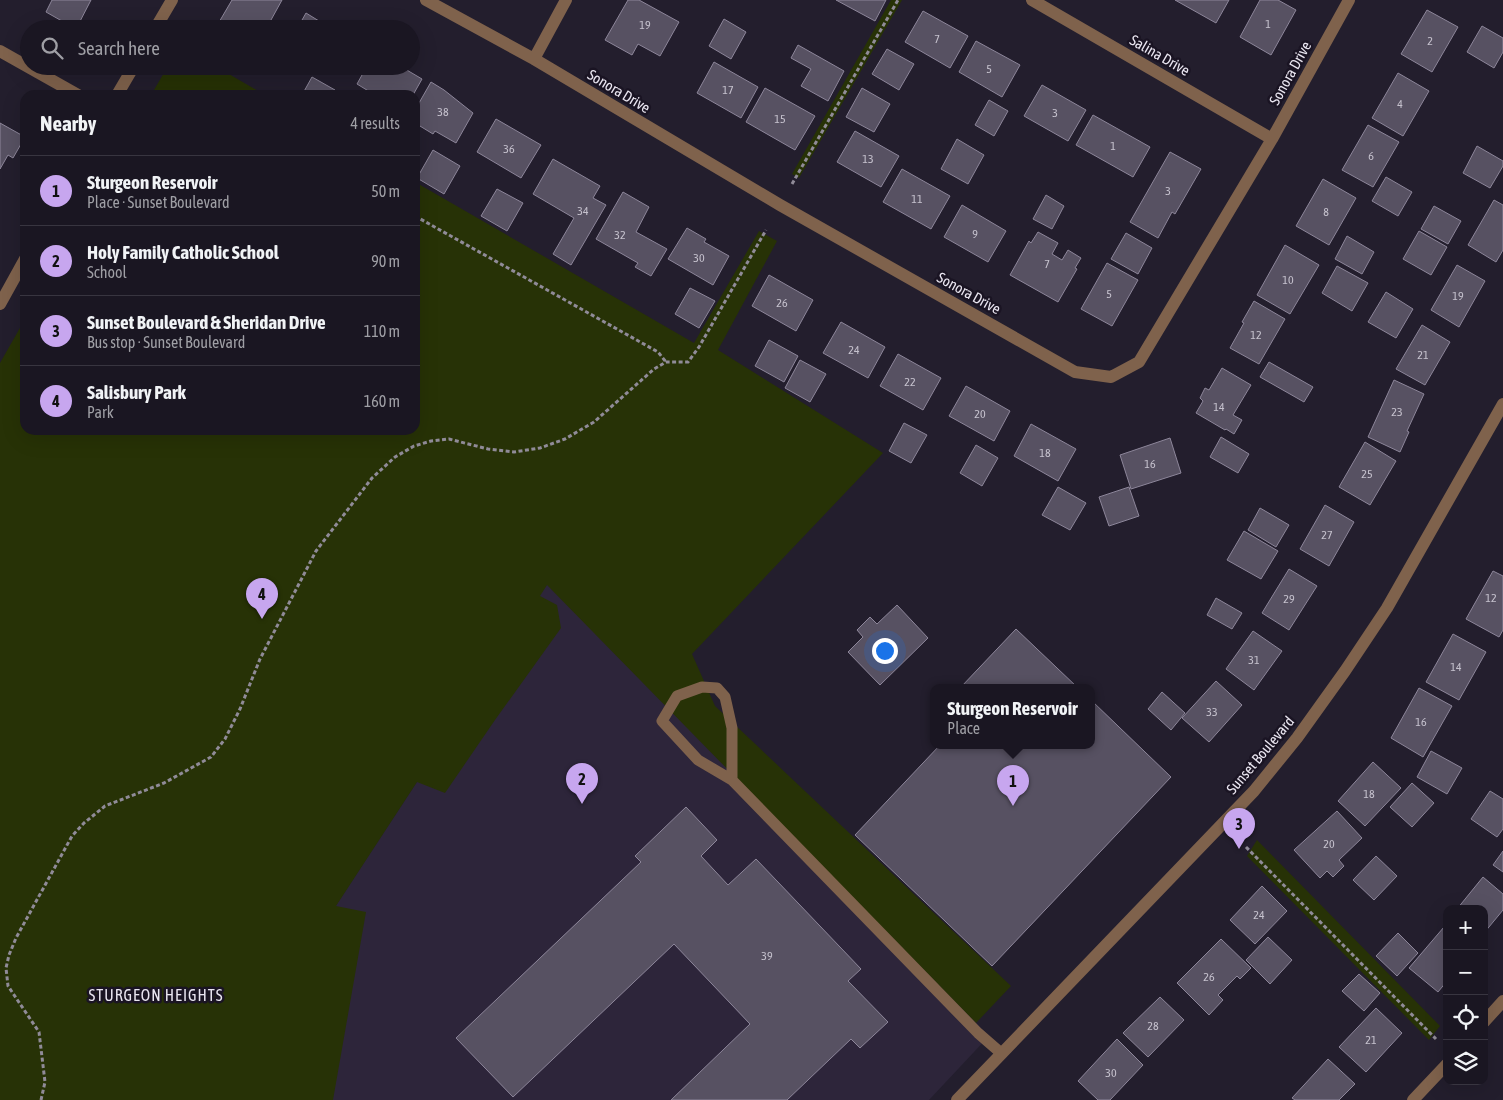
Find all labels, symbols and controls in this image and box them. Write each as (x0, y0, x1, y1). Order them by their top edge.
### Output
house number: 1 (1265, 17, 1271, 31)
house number: 19 (639, 18, 651, 32)
search box (20, 20, 420, 75)
street label: Salina Drive (1127, 31, 1193, 79)
house number: 7 (934, 32, 940, 46)
icon: search (38, 34, 66, 62)
house number: 2 (1427, 34, 1433, 48)
text: Search here (78, 37, 160, 59)
street label: Sonora Drive (1266, 38, 1314, 108)
house number: 5 (986, 62, 992, 76)
street label: Sonora Drive (585, 66, 654, 116)
house number: 17 (722, 83, 734, 97)
house number: 4 (1397, 97, 1403, 111)
house number: 38 (437, 105, 449, 119)
house number: 3 (1052, 106, 1058, 120)
text: Nearby (40, 111, 96, 135)
house number: 15 (774, 112, 786, 126)
text: 4 results (350, 114, 400, 132)
house number: 1 (1110, 139, 1116, 153)
house number: 36 (503, 142, 515, 156)
house number: 6 (1368, 149, 1374, 163)
house number: 13 (862, 152, 874, 166)
text: Sturgeon Reservoir (87, 171, 217, 193)
text: 1 (52, 182, 60, 200)
text: 50 m (371, 182, 400, 200)
house number: 3 (1165, 184, 1171, 198)
house number: 11 (911, 192, 923, 206)
text: Place · Sunset Boulevard (87, 193, 230, 211)
house number: 34 (577, 204, 589, 218)
house number: 8 (1323, 205, 1329, 219)
house number: 9 (972, 227, 978, 241)
house number: 32 (614, 228, 626, 242)
text: Holy Family Catholic School (87, 241, 279, 263)
house number: 30 (693, 251, 705, 265)
text: 2 (52, 252, 60, 270)
text: 90 m (371, 252, 400, 270)
house number: 7 (1044, 257, 1050, 271)
text: School (87, 263, 127, 281)
street label: Sonora Drive (934, 269, 1004, 317)
house number: 10 (1282, 273, 1294, 287)
house number: 5 (1106, 287, 1112, 301)
house number: 19 (1452, 289, 1464, 303)
house number: 26 (776, 296, 788, 310)
text: Sunset Boulevard & Sheridan Drive (87, 311, 326, 333)
text: 3 (52, 322, 60, 340)
text: 110 m (364, 322, 400, 340)
house number: 12 (1250, 328, 1262, 342)
text: Bus stop · Sunset Boulevard (87, 333, 245, 351)
house number: 24 (848, 343, 860, 357)
house number: 21 (1417, 348, 1429, 362)
house number: 22 (904, 375, 916, 389)
text: Salisbury Park (87, 381, 186, 403)
text: 4 (52, 392, 60, 410)
text: 160 m (364, 392, 400, 410)
house number: 14 (1213, 400, 1225, 414)
text: Park (87, 403, 114, 421)
house number: 23 (1391, 405, 1403, 419)
house number: 20 (974, 407, 986, 421)
house number: 18 (1039, 446, 1051, 460)
house number: 16 (1144, 457, 1156, 471)
house number: 25 (1361, 467, 1373, 481)
house number: 27 (1321, 528, 1333, 542)
pin: 4 (246, 578, 278, 619)
house number: 12 (1485, 591, 1497, 605)
house number: 29 (1283, 592, 1295, 606)
your location (872, 638, 898, 664)
house number: 31 (1248, 653, 1260, 667)
house number: 14 (1450, 660, 1462, 674)
popup (930, 684, 1095, 749)
text: Sturgeon Reservoir (947, 697, 1078, 719)
house number: 33 (1206, 705, 1218, 719)
street label: Sunset Boulevard (1223, 713, 1297, 797)
house number: 16 (1415, 715, 1427, 729)
text: Place (947, 719, 980, 737)
pin: 2 (566, 763, 598, 804)
pin: 1 (997, 765, 1029, 806)
house number: 18 (1363, 787, 1375, 801)
pin: 3 (1223, 808, 1255, 849)
house number: 20 (1323, 837, 1335, 851)
map controls (1443, 905, 1488, 1085)
button: + (1443, 905, 1488, 950)
house number: 24 (1253, 908, 1265, 922)
house number: 39 (761, 949, 773, 963)
button: − (1443, 950, 1488, 995)
house number: 26 (1203, 970, 1215, 984)
district label: STURGEON HEIGHTS (88, 986, 224, 1004)
button: locate (1443, 995, 1488, 1040)
house number: 28 (1147, 1019, 1159, 1033)
house number: 21 (1365, 1033, 1377, 1047)
button: layers (1443, 1040, 1488, 1085)
house number: 30 (1105, 1066, 1117, 1080)

